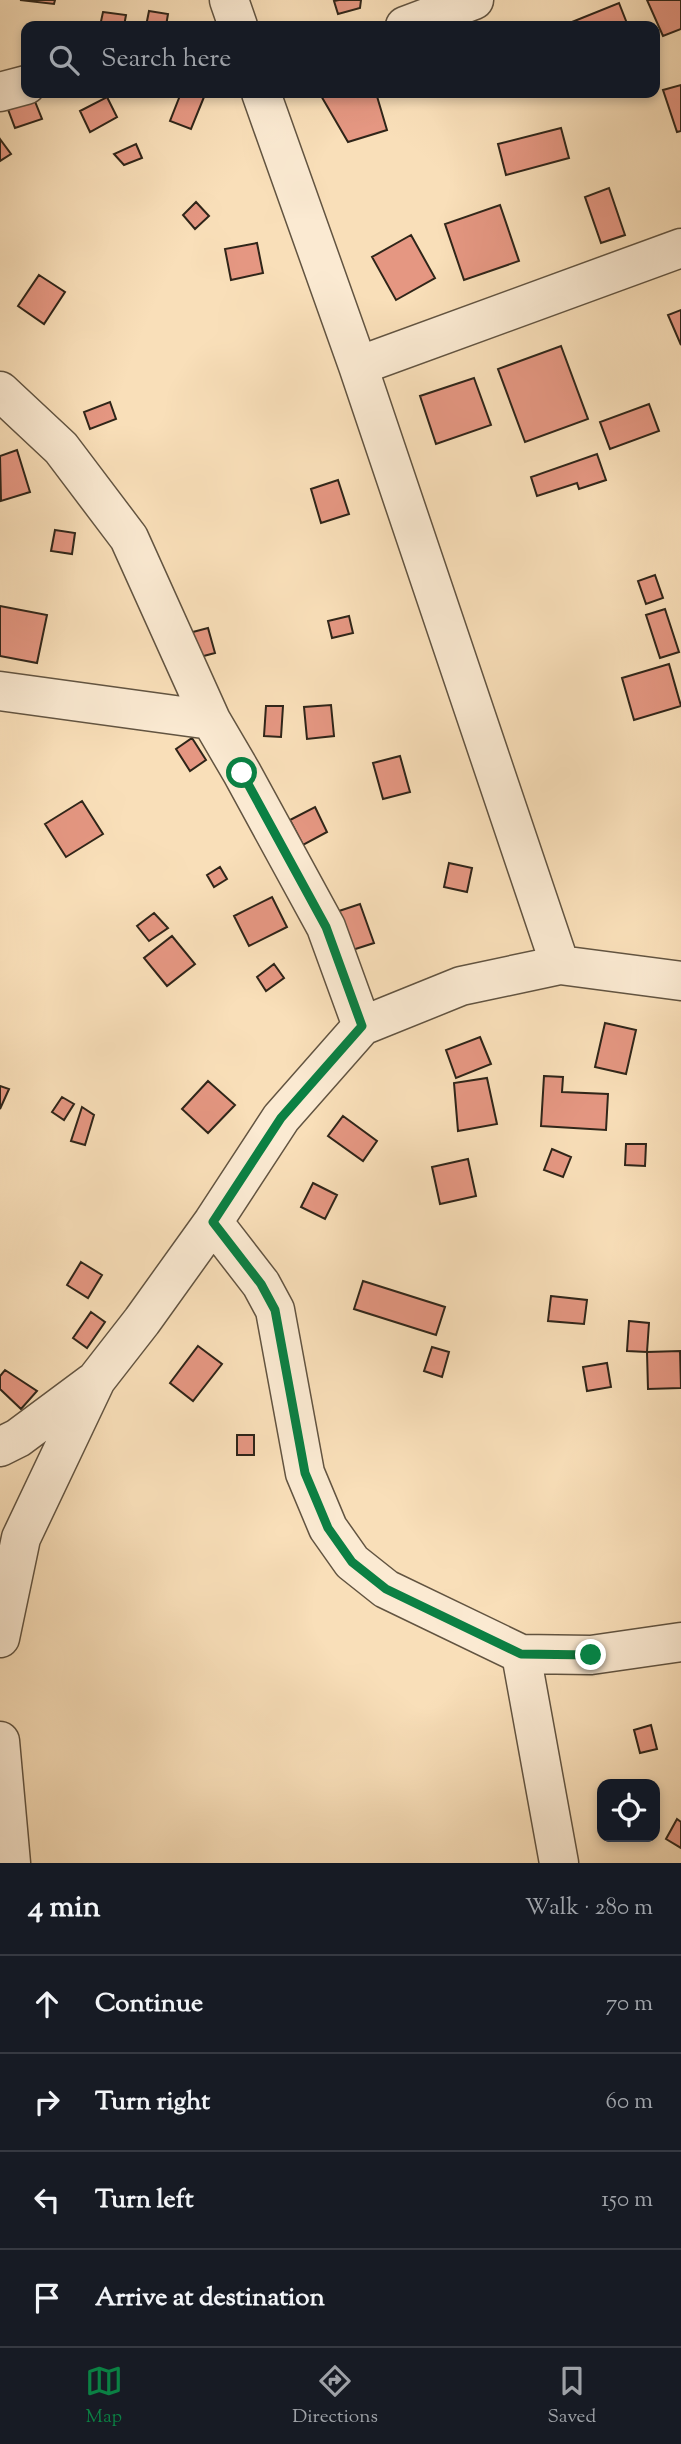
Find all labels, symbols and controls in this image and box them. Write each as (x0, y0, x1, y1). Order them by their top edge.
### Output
search box (21, 21, 660, 98)
icon: search (45, 41, 83, 79)
text: Search here (101, 41, 231, 78)
route start (226, 757, 257, 788)
route end (575, 1639, 606, 1670)
map controls (597, 1779, 660, 1842)
button: locate (597, 1779, 660, 1842)
text: 4 min (28, 1887, 101, 1930)
text: Walk · 280 m (525, 1892, 653, 1925)
icon: ahead (28, 1985, 66, 2023)
text: Continue (95, 1986, 203, 2023)
text: 70 m (606, 1988, 653, 2021)
icon: right (28, 2083, 66, 2121)
text: Turn right (95, 2084, 210, 2121)
text: 60 m (605, 2086, 653, 2119)
icon: left (28, 2181, 66, 2219)
text: Turn left (95, 2182, 194, 2219)
text: 150 m (601, 2184, 653, 2217)
icon: arrive (28, 2279, 66, 2317)
text: Arrive at destination (95, 2280, 325, 2317)
tab: Map (85, 2362, 123, 2431)
tab: Directions (292, 2362, 378, 2431)
tab: Saved (547, 2362, 596, 2431)

